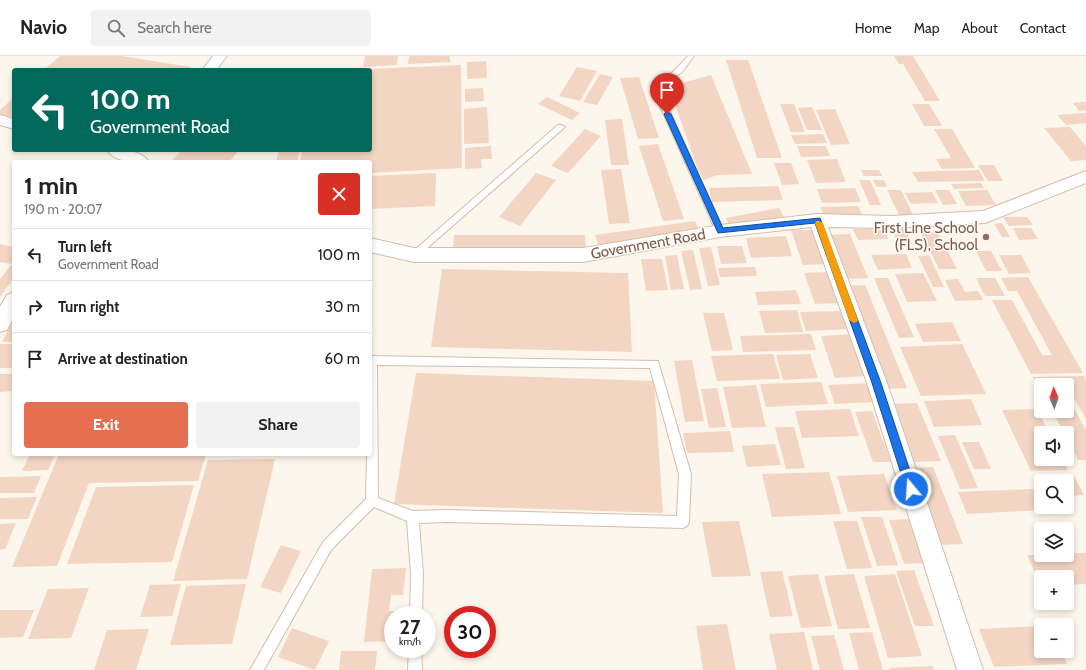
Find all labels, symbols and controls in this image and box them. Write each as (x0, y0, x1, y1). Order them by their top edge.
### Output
search box (91, 10, 371, 46)
text: Navio (20, 16, 67, 39)
icon: search (105, 17, 127, 39)
text: Search here (137, 19, 212, 37)
text: Home (855, 19, 892, 37)
text: Map (914, 19, 939, 37)
text: About (961, 19, 998, 37)
text: Contact (1020, 19, 1066, 37)
pin (650, 73, 684, 114)
icon: arrive (656, 79, 678, 101)
text: 100 m (90, 82, 171, 116)
icon: left (24, 84, 76, 136)
text: Government Road (90, 116, 229, 138)
text: 1 min (24, 171, 78, 200)
button: close (318, 173, 360, 215)
text: 190 m · 20:07 (24, 201, 102, 217)
place label: First Line School (FLS), School (874, 219, 978, 254)
street label: Government Road (589, 225, 707, 263)
marker: First Line School (FLS), School (981, 232, 991, 242)
text: Turn left (58, 238, 112, 256)
icon: left (24, 244, 46, 266)
text: 100 m (318, 246, 360, 264)
text: Government Road (58, 256, 159, 272)
icon: right (24, 296, 46, 318)
text: Turn right (58, 298, 119, 316)
text: 30 m (325, 298, 360, 316)
icon: arrive (24, 348, 46, 370)
text: Arrive at destination (58, 350, 188, 368)
text: 60 m (324, 350, 360, 368)
north arrow (1034, 378, 1074, 418)
map controls (1034, 378, 1074, 658)
button: Exit (24, 402, 188, 448)
button: Share (196, 402, 360, 448)
button: sound (1034, 426, 1074, 466)
position arrow (890, 468, 932, 510)
button: search (1034, 474, 1074, 514)
button: layers (1034, 522, 1074, 562)
button: + (1034, 570, 1074, 610)
speed limit sign: 30 (444, 606, 496, 658)
text: 27 (400, 615, 420, 639)
button: − (1034, 618, 1074, 658)
text: km/h (399, 635, 421, 648)

